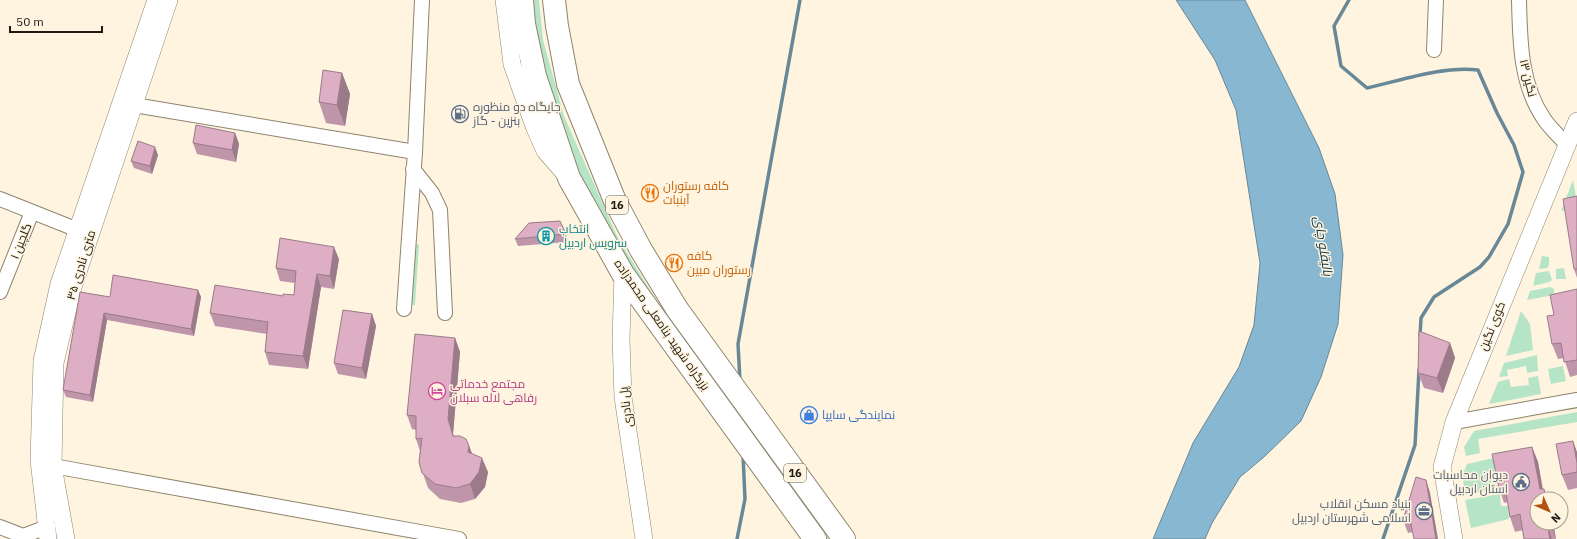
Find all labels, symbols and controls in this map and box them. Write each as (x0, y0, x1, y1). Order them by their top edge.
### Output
scale bar (10, 8, 102, 34)
text: 50 m (16, 14, 44, 29)
street label: نگین ۱۳ (1517, 57, 1540, 98)
place label: جایگاه دو منظوره بنزین - گاز (472, 99, 561, 128)
fuel station icon: جایگاه دو منظوره بنزین - گاز (450, 104, 470, 124)
place label: کافه رستوران آبنبات (663, 178, 729, 207)
restaurant icon: کافه رستوران آبنبات (640, 183, 660, 203)
road number: 16 (606, 196, 628, 214)
water label: بالیقلو چای (1310, 215, 1337, 279)
street label: گلچین ۱ (7, 221, 36, 262)
place label: انتخاب سرویس اردبیل (559, 221, 627, 250)
building icon: انتخاب سرویس اردبیل (536, 226, 556, 246)
street label: ۳۵ متری نادری (63, 228, 98, 302)
place label: کافه رستوران مبین (687, 248, 751, 277)
restaurant icon: کافه رستوران مبین (664, 253, 684, 273)
street label: بزرگراه شهید بنامعلی محمدزاده (611, 256, 714, 393)
street label: کوی نگین (1475, 299, 1508, 353)
place label: مجتمع خدماتی رفاهی لاله سبلان (450, 376, 537, 405)
hotel icon: مجتمع خدماتی رفاهی لاله سبلان (427, 381, 447, 401)
street label: پل نادری (615, 385, 637, 428)
shop icon: نمایندگی سایپا (799, 405, 819, 425)
place label: نمایندگی سایپا (822, 407, 895, 423)
road number: 16 (784, 464, 806, 482)
place label: دیوان محاسبات استان اردبیل (1433, 467, 1508, 496)
public building icon: دیوان محاسبات استان اردبیل (1511, 472, 1531, 492)
north arrow (1529, 491, 1569, 531)
place label: بنیاد مسکن انقلاب اسلامی شهرستان اردبیل (1292, 496, 1411, 525)
office icon: بنیاد مسکن انقلاب اسلامی شهرستان اردبیل (1414, 501, 1434, 521)
text: N (1548, 510, 1564, 526)

